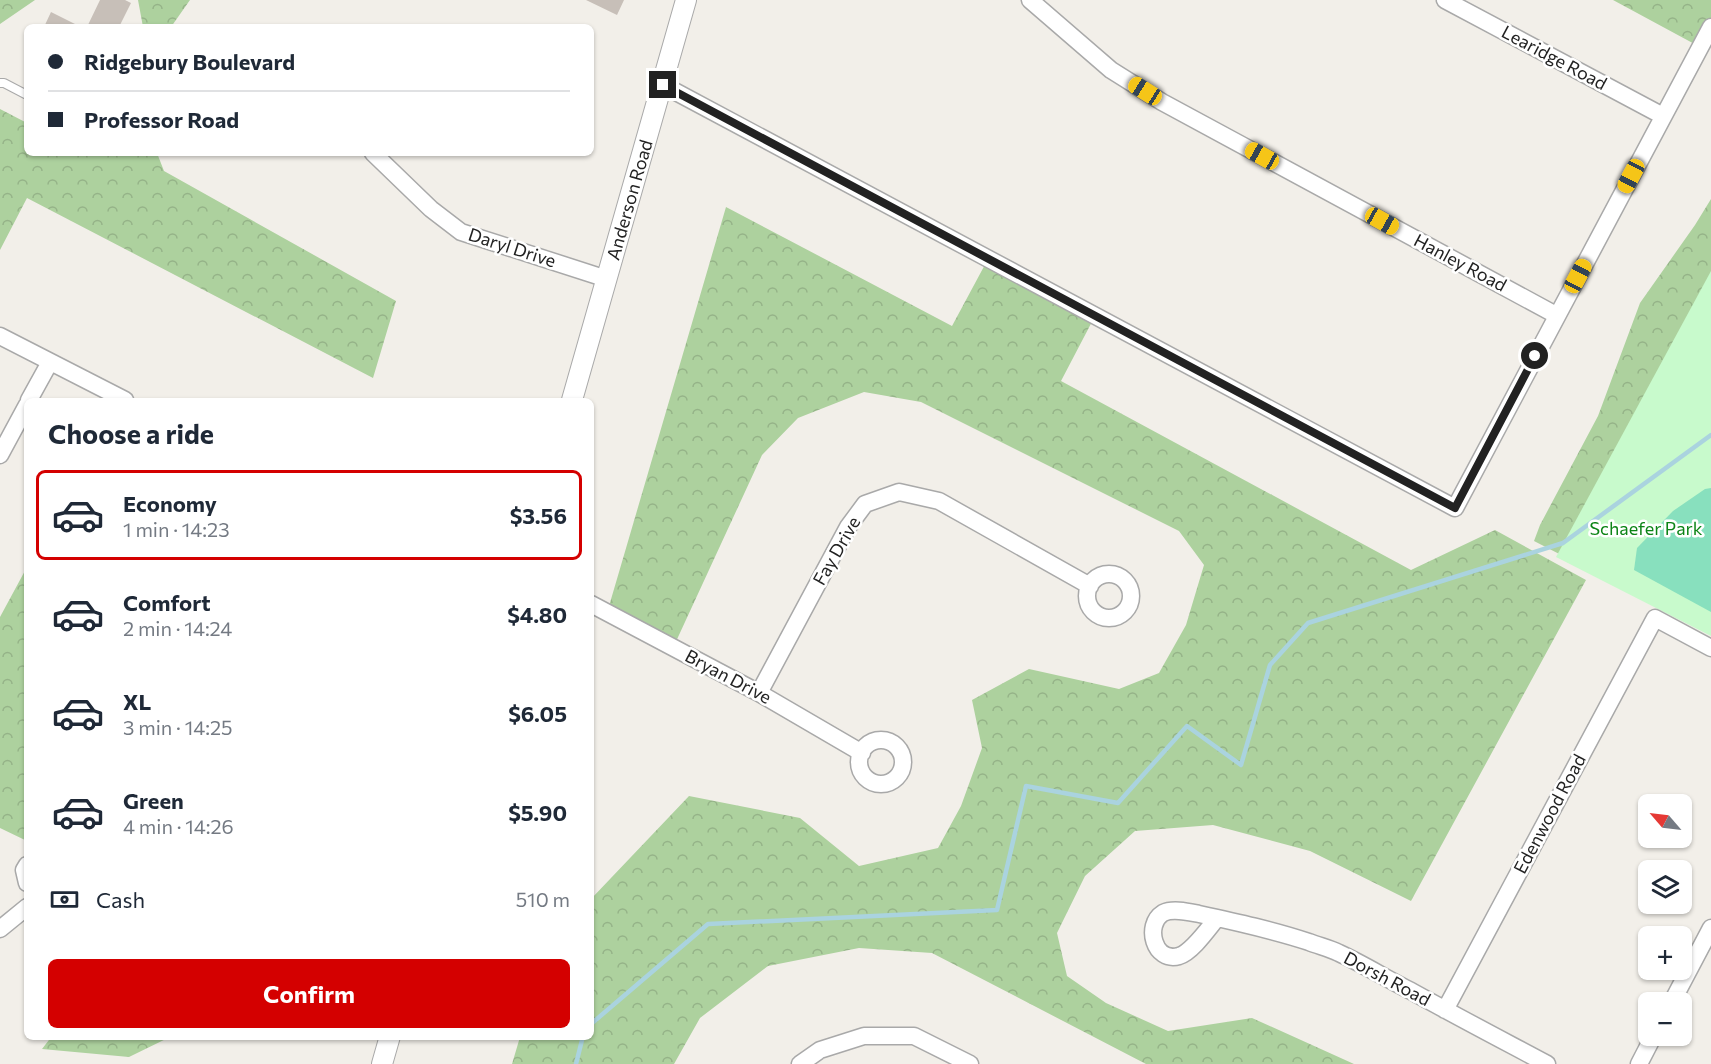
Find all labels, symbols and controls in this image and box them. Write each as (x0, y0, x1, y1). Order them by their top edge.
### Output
street label: Learidge Road (1498, 20, 1611, 94)
text: Ridgebury Boulevard (84, 48, 295, 75)
route end (649, 71, 676, 98)
car (1125, 74, 1165, 108)
text: Professor Road (84, 106, 239, 133)
street label: Anderson Road (601, 137, 657, 262)
car (1242, 139, 1282, 173)
car (1615, 156, 1647, 196)
car (1362, 204, 1402, 238)
street label: Daryl Drive (466, 223, 559, 272)
street label: Hanley Road (1410, 228, 1511, 296)
car (1562, 256, 1594, 296)
route start (1521, 342, 1548, 369)
text: Choose a ride (48, 417, 214, 450)
icon: car (51, 488, 105, 542)
text: Economy (123, 490, 217, 517)
text: $3.56 (510, 502, 567, 529)
street label: Fay Drive (808, 512, 865, 589)
text: 1 min · 14:23 (123, 517, 230, 541)
park label: Schaefer Park (1589, 517, 1703, 539)
icon: car (51, 587, 105, 641)
text: Comfort (123, 589, 211, 616)
text: $4.80 (507, 601, 567, 628)
text: 2 min · 14:24 (123, 616, 232, 640)
street label: Bryan Drive (682, 644, 775, 708)
icon: car (51, 686, 105, 740)
text: XL (123, 688, 151, 715)
text: $6.05 (508, 700, 567, 727)
text: 3 min · 14:25 (123, 715, 233, 739)
street label: Edenwood Road (1508, 750, 1590, 877)
icon: car (51, 785, 105, 839)
text: Green (123, 787, 184, 814)
north arrow (1638, 794, 1692, 848)
map controls (1638, 794, 1692, 1046)
text: $5.90 (508, 799, 567, 826)
text: 4 min · 14:26 (123, 814, 234, 838)
button: layers (1638, 860, 1692, 914)
icon: cash (48, 883, 81, 916)
text: Cash (96, 886, 145, 913)
text: 510 m (516, 887, 570, 911)
button: + (1638, 926, 1692, 980)
street label: Dorsh Road (1340, 946, 1435, 1010)
button: Confirm (48, 959, 570, 1028)
button: − (1638, 992, 1692, 1046)

